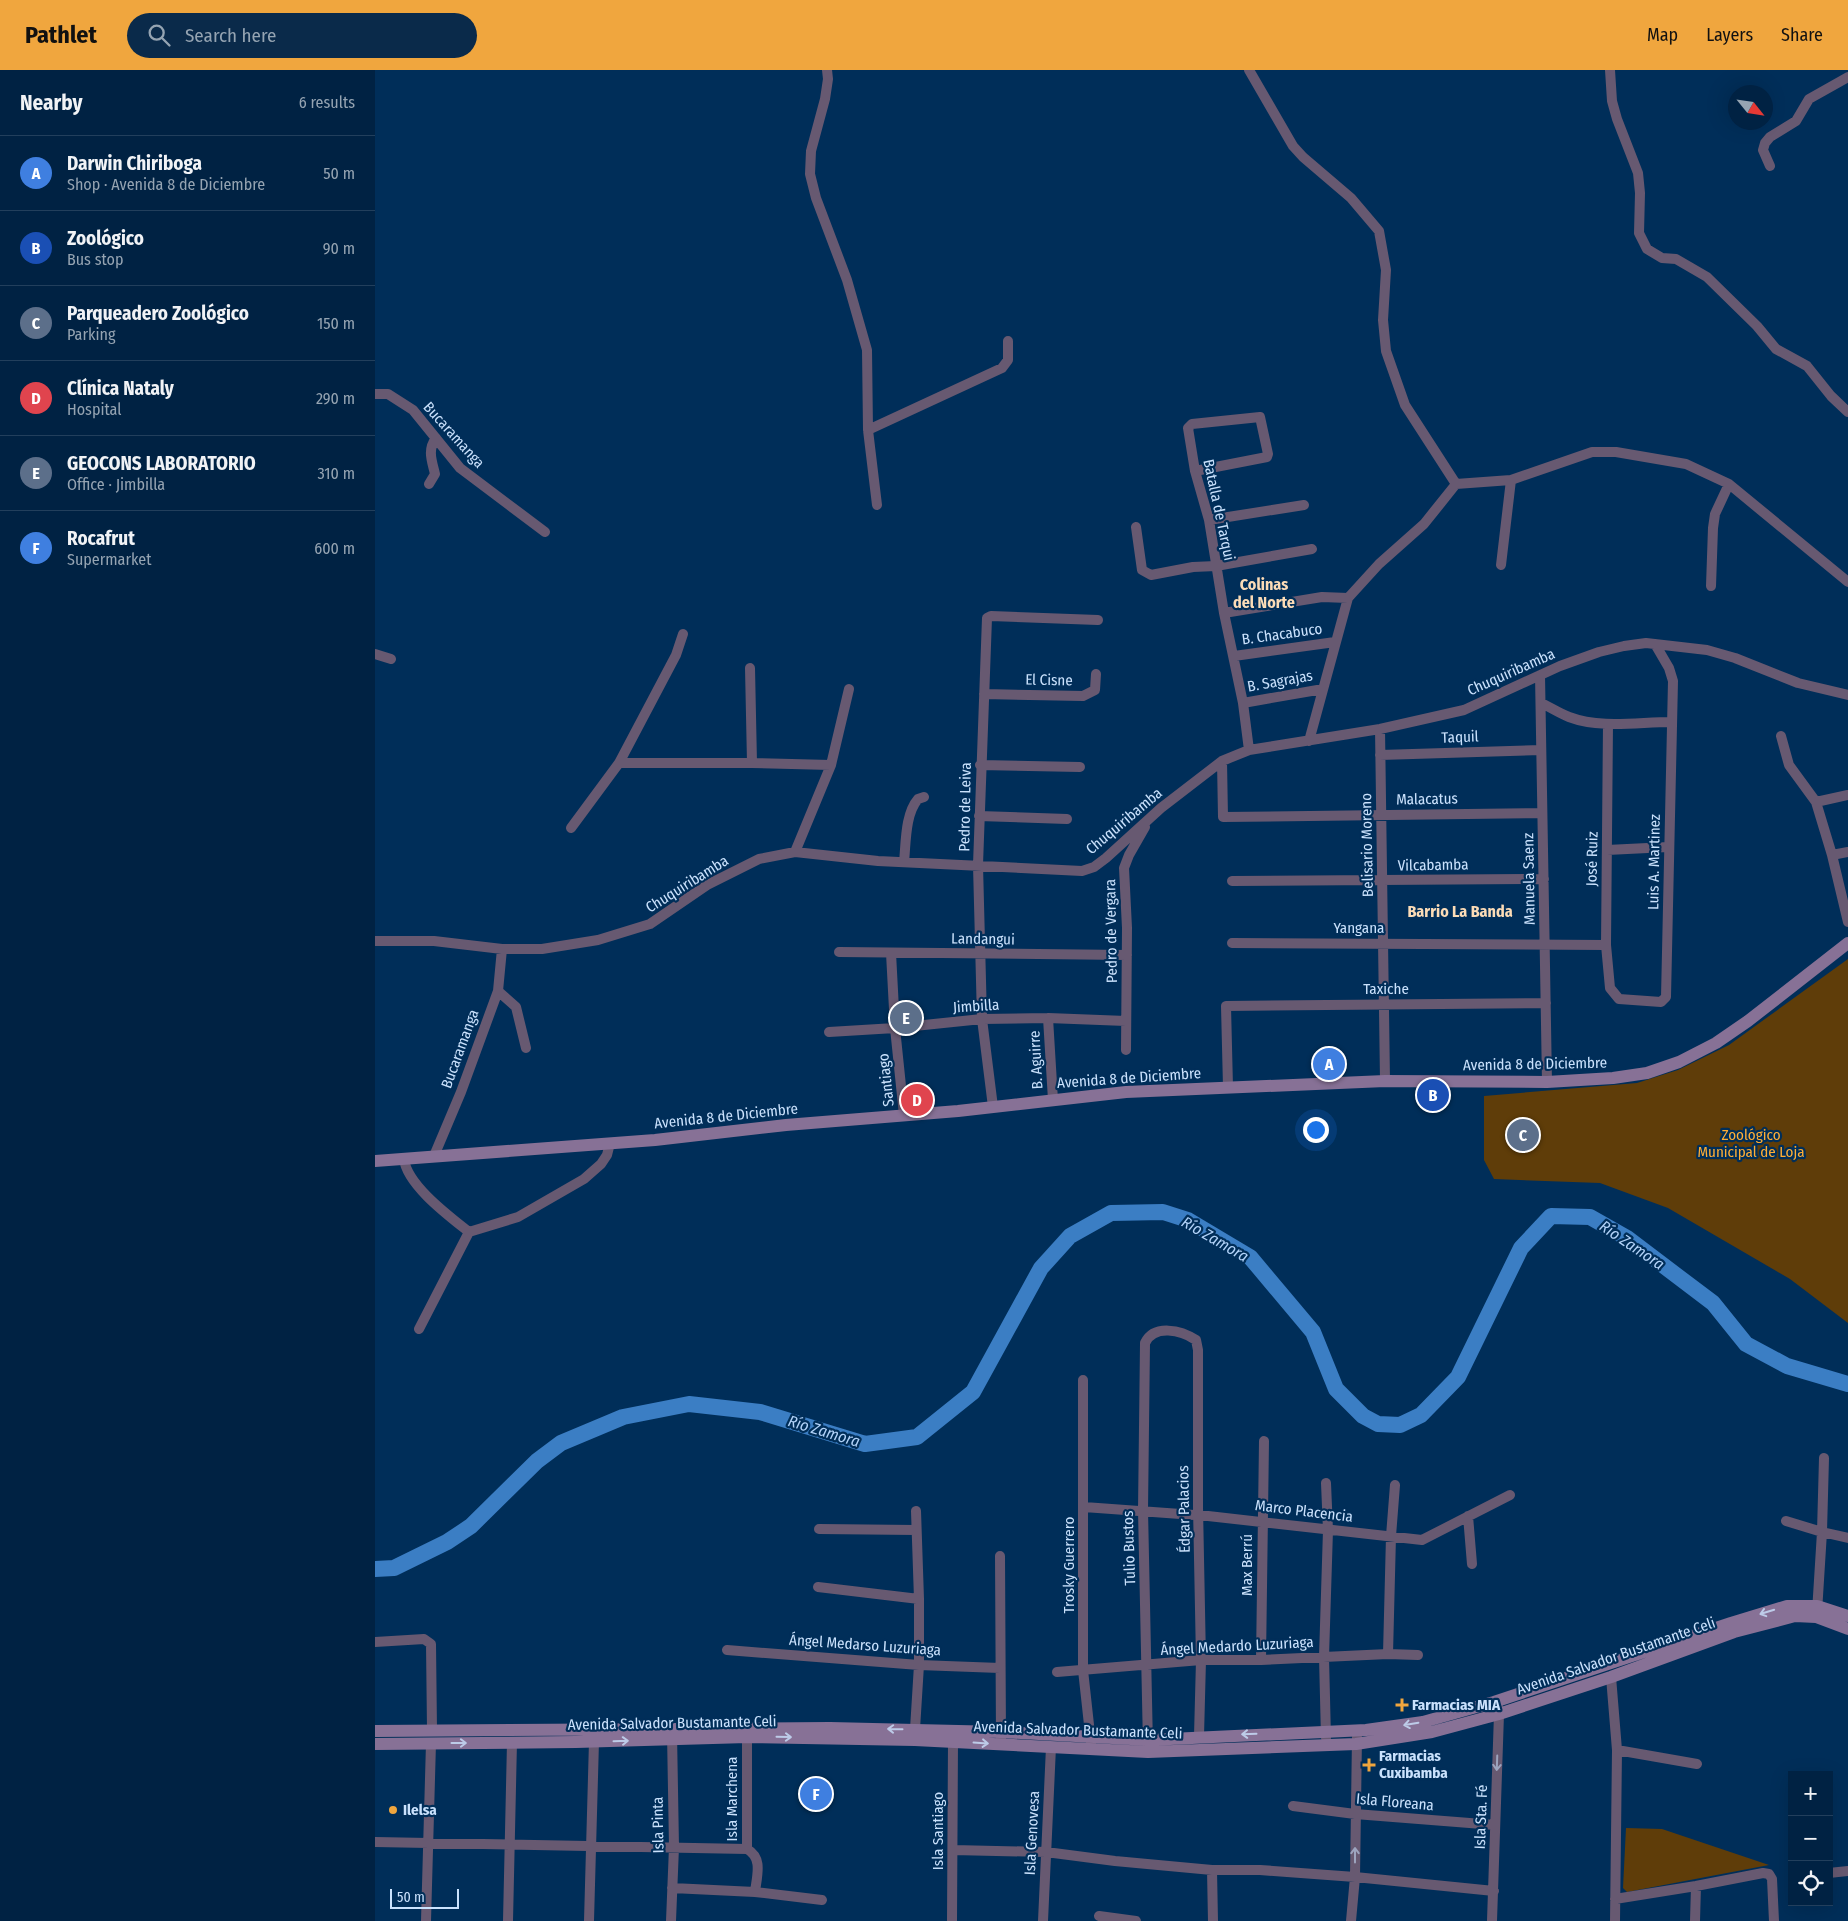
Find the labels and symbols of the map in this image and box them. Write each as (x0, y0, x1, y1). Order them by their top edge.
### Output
north arrow (1728, 85, 1773, 130)
street label: Bucaramanga (420, 398, 488, 472)
street label: Batalla de Tarqui (1199, 458, 1239, 562)
district label: Colinas del Norte (1233, 575, 1295, 612)
street label: B. Chacabuco (1241, 619, 1324, 649)
street label: Chuquiribamba (1464, 645, 1558, 699)
street label: B. Sagrajas (1246, 666, 1314, 696)
street label: El Cisne (1025, 671, 1073, 689)
street label: Taquil (1441, 727, 1479, 747)
street label: Pedro de Leiva (955, 762, 975, 852)
street label: Chuquiribamba (1082, 784, 1166, 858)
street label: Malacatus (1396, 789, 1458, 809)
street label: Belisario Moreno (1357, 793, 1377, 897)
street label: Luis A. Martinez (1644, 814, 1664, 910)
street label: José Ruiz (1583, 831, 1601, 887)
street label: Manuela Saenz (1519, 833, 1539, 925)
street label: Chuquiribamba (642, 852, 732, 916)
street label: Vilcabamba (1397, 855, 1469, 875)
street label: Pedro de Vergara (1101, 879, 1121, 983)
district label: Barrio La Banda (1407, 902, 1513, 921)
street label: Yangana (1334, 919, 1384, 937)
street label: Landangui (951, 929, 1015, 949)
street label: Taxiche (1363, 980, 1409, 998)
street label: Jimbilla (952, 995, 1000, 1017)
pin: E (890, 999, 922, 1037)
street label: Bucaramanga (437, 1007, 483, 1091)
street label: B. Aguirre (1025, 1030, 1047, 1090)
pin: A (1313, 1045, 1345, 1083)
street label: Santiago (874, 1052, 898, 1107)
street label: Avenida 8 de Diciembre (1463, 1054, 1607, 1074)
street label: Avenida 8 de Diciembre (1056, 1064, 1202, 1092)
pin: B (1417, 1076, 1449, 1114)
pin: D (901, 1081, 933, 1119)
street label: Avenida 8 de Diciembre (653, 1100, 799, 1132)
pin: C (1507, 1116, 1539, 1154)
your location (1303, 1117, 1329, 1143)
park label: Zoológico Municipal de Loja (1697, 1126, 1805, 1161)
water label: Río Zamora (1178, 1212, 1252, 1266)
water label: Río Zamora (1596, 1216, 1668, 1274)
water label: Río Zamora (786, 1411, 862, 1451)
street label: Édgar Palacios (1174, 1465, 1194, 1553)
street label: Marco Placencia (1254, 1496, 1354, 1526)
street label: Tulio Bustos (1119, 1510, 1139, 1586)
street label: Trosky Guerrero (1060, 1516, 1078, 1613)
street label: Max Berrú (1238, 1534, 1256, 1596)
one-way arrow (1759, 1608, 1775, 1618)
street label: Avenida Salvador Bustamante Celi (1514, 1613, 1718, 1699)
street label: Ángel Medarso Luzuriaga (789, 1631, 941, 1659)
street label: Ángel Medardo Luzuriaga (1160, 1633, 1314, 1659)
place label: Farmacias MIA (1412, 1696, 1501, 1714)
marker: Farmacias MIA (1396, 1699, 1408, 1711)
street label: Avenida Salvador Bustamante Celi (567, 1712, 777, 1734)
street label: Avenida Salvador Bustamante Celi (973, 1717, 1183, 1743)
one-way arrow (1404, 1719, 1420, 1729)
one-way arrow (887, 1724, 903, 1733)
one-way arrow (1242, 1729, 1258, 1739)
one-way arrow (775, 1733, 791, 1742)
one-way arrow (613, 1736, 629, 1745)
one-way arrow (450, 1738, 466, 1747)
one-way arrow (973, 1739, 989, 1748)
place label: Farmacias Cuxibamba (1379, 1747, 1448, 1782)
one-way arrow (1493, 1754, 1502, 1770)
street label: Isla Marchena (723, 1757, 741, 1841)
marker: Farmacias Cuxibamba (1363, 1759, 1375, 1771)
pin: F (800, 1775, 832, 1813)
street label: Isla Sta. Fé (1471, 1784, 1491, 1850)
street label: Isla Genovesa (1021, 1790, 1043, 1876)
street label: Isla Floreana (1355, 1790, 1435, 1814)
street label: Isla Santiago (929, 1792, 947, 1870)
street label: Isla Pinta (649, 1796, 667, 1854)
place label: Ilelsa (403, 1801, 437, 1819)
marker: Ilelsa (387, 1804, 399, 1816)
one-way arrow (1350, 1847, 1360, 1864)
scale bar (390, 1886, 459, 1909)

